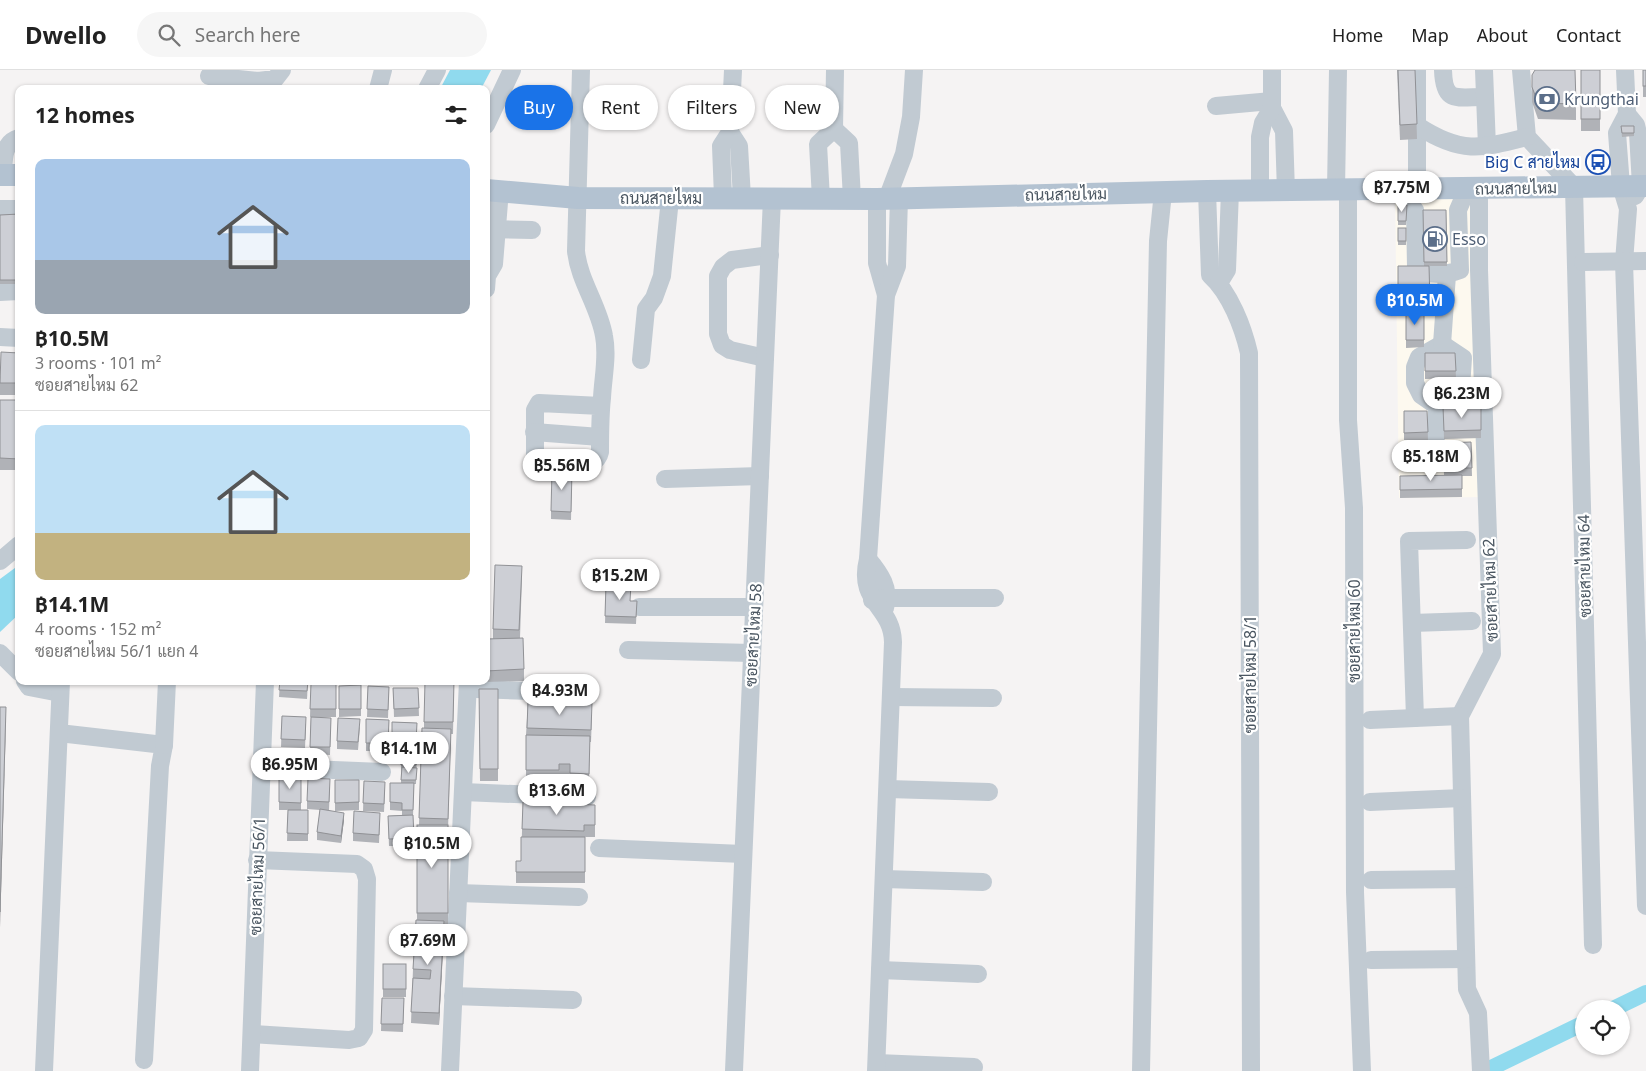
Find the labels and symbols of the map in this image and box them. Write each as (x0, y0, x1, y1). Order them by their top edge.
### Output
bank icon: Krungthai (1534, 86, 1560, 112)
place label: Krungthai (1564, 88, 1639, 110)
bus stop icon: Big C สายไหม (1585, 149, 1611, 175)
place label: Big C สายไหม (1485, 151, 1580, 173)
pin: ฿7.75M (1361, 170, 1443, 213)
street label: ถนนสายไหม (1475, 176, 1557, 200)
street label: ถนนสายไหม (1025, 182, 1107, 206)
street label: ถนนสายไหม (620, 187, 702, 209)
fuel station icon: Esso (1422, 226, 1448, 252)
place label: Esso (1452, 228, 1486, 250)
pin: ฿10.5M (1374, 284, 1456, 326)
pin: ฿6.23M (1421, 376, 1503, 419)
pin: ฿5.18M (1390, 440, 1472, 482)
pin: ฿5.56M (521, 448, 603, 491)
street label: ซอยสายไหม 64 (1572, 514, 1596, 618)
street label: ซอยสายไหม 62 (1477, 538, 1503, 642)
pin: ฿15.2M (579, 558, 661, 601)
street label: ซอยสายไหม 60 (1343, 579, 1365, 683)
street label: ซอยสายไหม 58 (739, 583, 767, 687)
street label: ซอยสายไหม 58/1 (1239, 615, 1261, 733)
pin: ฿4.93M (519, 674, 601, 716)
pin: ฿14.1M (368, 732, 450, 774)
pin: ฿6.95M (249, 748, 331, 790)
pin: ฿13.6M (516, 774, 598, 816)
street label: ซอยสายไหม 56/1 (244, 816, 270, 936)
pin: ฿10.5M (391, 826, 473, 869)
pin: ฿7.69M (387, 924, 469, 966)

